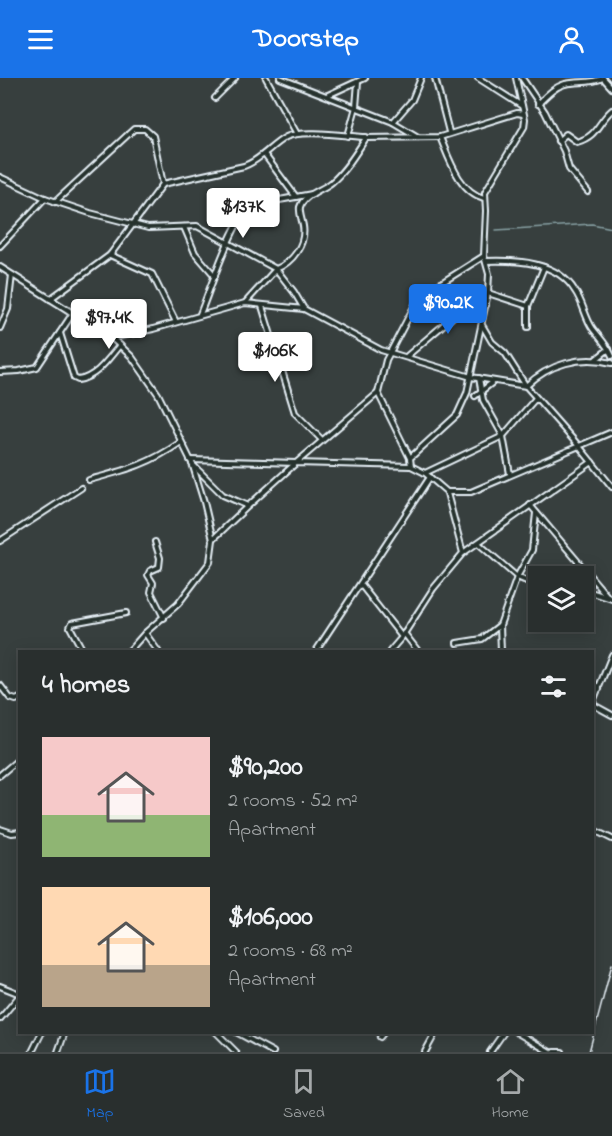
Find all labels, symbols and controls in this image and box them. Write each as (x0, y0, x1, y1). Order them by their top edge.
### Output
text: Doorstep (253, 20, 359, 59)
icon: menu (24, 23, 57, 56)
icon: person (555, 23, 588, 56)
pin: $137K (201, 188, 285, 239)
text: $137K (221, 193, 265, 222)
pin: $90.2K (399, 284, 497, 335)
text: $90.2K (423, 289, 473, 318)
pin: $97.4K (60, 299, 158, 350)
text: $97.4K (85, 304, 133, 333)
pin: $106K (233, 332, 317, 383)
text: $106K (252, 337, 298, 366)
map controls (528, 566, 594, 632)
button: layers (528, 566, 594, 632)
text: 4 homes (42, 667, 130, 705)
icon: filters (537, 670, 570, 703)
text: $90,200 (228, 749, 303, 787)
icon: home (90, 761, 162, 833)
text: 2 rooms · 52 m² (228, 787, 358, 816)
text: Apartment (228, 816, 316, 845)
text: $106,000 (228, 899, 313, 937)
icon: home (90, 911, 162, 983)
text: 2 rooms · 68 m² (228, 937, 353, 966)
text: Apartment (228, 966, 316, 995)
tab: Map (83, 1065, 116, 1125)
tab: Saved (283, 1065, 325, 1125)
tab: Home (491, 1065, 529, 1125)

